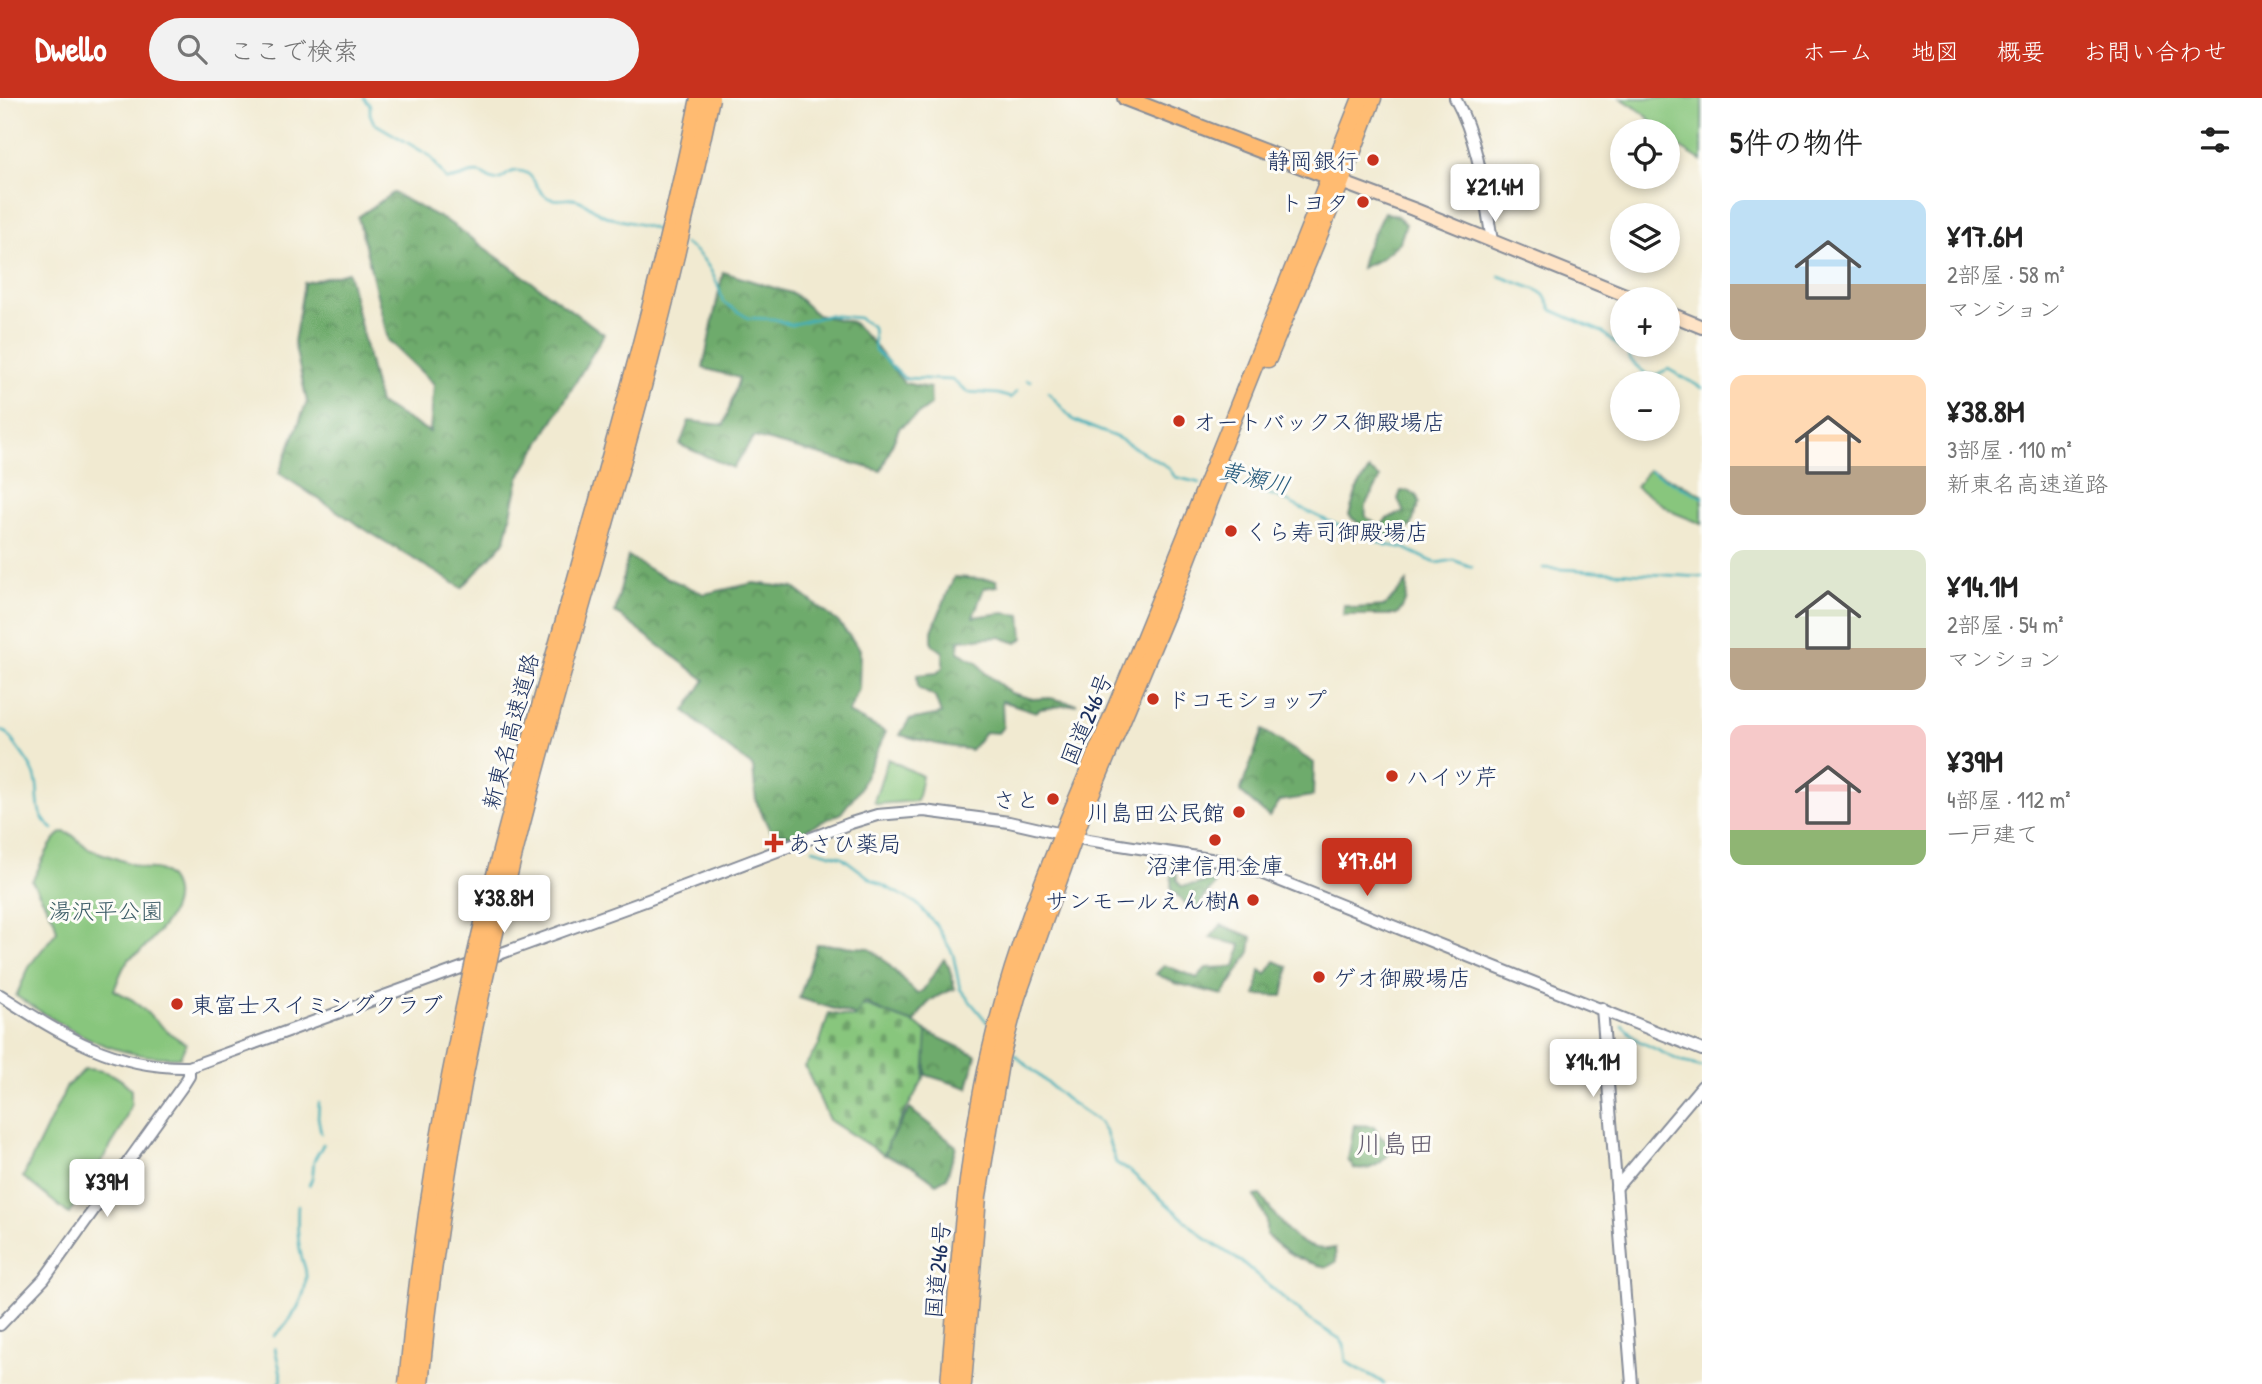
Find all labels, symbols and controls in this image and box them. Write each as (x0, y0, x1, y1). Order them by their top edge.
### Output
search box (149, 18, 639, 81)
text: Dwello (35, 27, 107, 71)
icon: search (173, 30, 211, 68)
text: ここで検索 (229, 33, 359, 68)
text: ホーム (1802, 35, 1873, 67)
text: 地図 (1911, 35, 1959, 67)
text: 概要 (1997, 35, 2045, 67)
text: お問い合わせ (2083, 35, 2227, 67)
map controls (1610, 119, 1680, 441)
button: locate (1610, 119, 1680, 189)
icon: filters (2196, 121, 2234, 159)
text: 5件の物件 (1730, 122, 1863, 162)
place label: 静岡銀行 (1267, 145, 1359, 176)
marker: 静岡銀行 (1365, 152, 1381, 168)
pin: ¥21.4M (1438, 164, 1552, 224)
text: ¥21.4M (1466, 171, 1524, 202)
place label: トヨタ (1280, 187, 1349, 218)
marker: トヨタ (1355, 194, 1371, 210)
button: layers (1610, 203, 1680, 273)
text: ¥17.6M (1947, 216, 2023, 256)
icon: home (1786, 228, 1870, 312)
text: 2部屋 · 58 m² (1947, 259, 2065, 290)
button: + (1610, 287, 1680, 357)
text: マンション (1947, 293, 2061, 324)
button: − (1610, 371, 1680, 441)
text: ¥38.8M (1947, 391, 2025, 431)
icon: home (1786, 403, 1870, 487)
place label: オートバックス御殿場店 (1193, 406, 1446, 437)
marker: オートバックス御殿場店 (1171, 413, 1187, 429)
text: 3部屋 · 110 m² (1947, 434, 2072, 465)
water label: 黄瀬川 (1216, 453, 1294, 501)
text: 新東名高速道路 (1947, 468, 2108, 499)
place label: くら寿司御殿場店 (1245, 516, 1429, 547)
marker: くら寿司御殿場店 (1223, 523, 1239, 539)
text: ¥14.1M (1947, 566, 2018, 606)
icon: home (1786, 578, 1870, 662)
text: 2部屋 · 54 m² (1947, 609, 2064, 640)
text: マンション (1947, 643, 2061, 674)
street label: 新東名高速道路 (474, 649, 546, 813)
street label: 国道246号 (1053, 668, 1119, 770)
place label: ドコモショップ (1167, 684, 1327, 715)
marker: ドコモショップ (1145, 691, 1161, 707)
text: ¥39M (1947, 741, 2003, 781)
icon: home (1786, 753, 1870, 837)
place label: ハイツ芹 (1406, 761, 1498, 792)
marker: ハイツ芹 (1384, 768, 1400, 784)
place label: さと (993, 784, 1039, 815)
text: 4部屋 · 112 m² (1947, 784, 2071, 815)
marker: さと (1045, 791, 1061, 807)
place label: 川島田公民館 (1087, 797, 1225, 828)
marker: 川島田公民館 (1231, 804, 1247, 820)
text: 一戸建て (1947, 818, 2039, 849)
place label: あさひ薬局 (788, 828, 902, 859)
marker: 沼津信用金庫 (1207, 832, 1223, 848)
marker: あさひ薬局 (766, 835, 782, 851)
pin: ¥17.6M (1310, 838, 1424, 898)
text: ¥17.6M (1338, 845, 1396, 876)
place label: 沼津信用金庫 (1146, 850, 1284, 881)
pin: ¥38.8M (447, 876, 561, 935)
text: ¥38.8M (474, 882, 534, 913)
place label: サンモールえん樹A (1045, 885, 1239, 916)
marker: サンモールえん樹A (1245, 892, 1261, 908)
park label: 湯沢平公園 (49, 895, 164, 926)
place label: ゲオ御殿場店 (1333, 962, 1471, 993)
marker: ゲオ御殿場店 (1311, 969, 1327, 985)
place label: 東富士スイミングクラブ (191, 989, 443, 1020)
marker: 東富士スイミングクラブ (169, 996, 185, 1012)
pin: ¥14.1M (1536, 1040, 1650, 1099)
text: ¥14.1M (1566, 1046, 1620, 1077)
district label: 川島田 (1356, 1126, 1434, 1161)
pin: ¥39M (66, 1160, 148, 1219)
text: ¥39M (85, 1166, 129, 1197)
street label: 国道246号 (917, 1220, 957, 1320)

